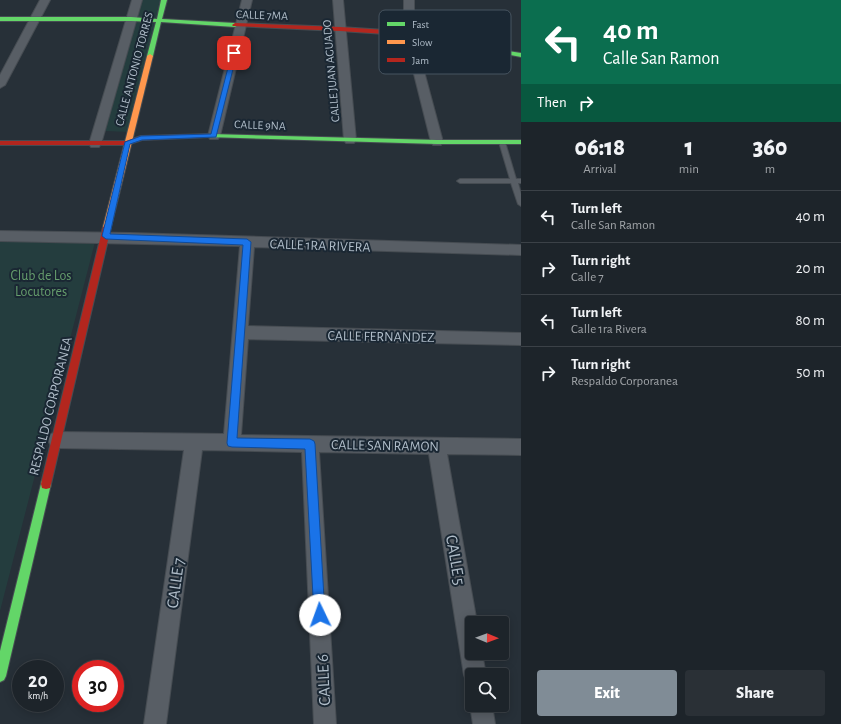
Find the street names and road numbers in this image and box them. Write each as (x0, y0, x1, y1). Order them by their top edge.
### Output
street label: CALLE 7MA (236, 8, 288, 22)
street label: CALLE ANTONIO TORRES (113, 10, 155, 127)
street label: CALLE JUAN AGUADO (321, 19, 341, 123)
street label: CALLE 9NA (234, 118, 286, 132)
street label: CALLE 1RA RIVERA (269, 237, 371, 255)
street label: CALLE FERNANDEZ (327, 329, 435, 345)
street label: RESPALDO CORPORANEA (27, 336, 75, 477)
street label: CALLE SAN RAMON (331, 438, 439, 454)
street label: CALLE 5 (443, 534, 468, 587)
street label: CALLE 7 (164, 557, 187, 609)
street label: CALLE 6 (314, 654, 333, 706)

